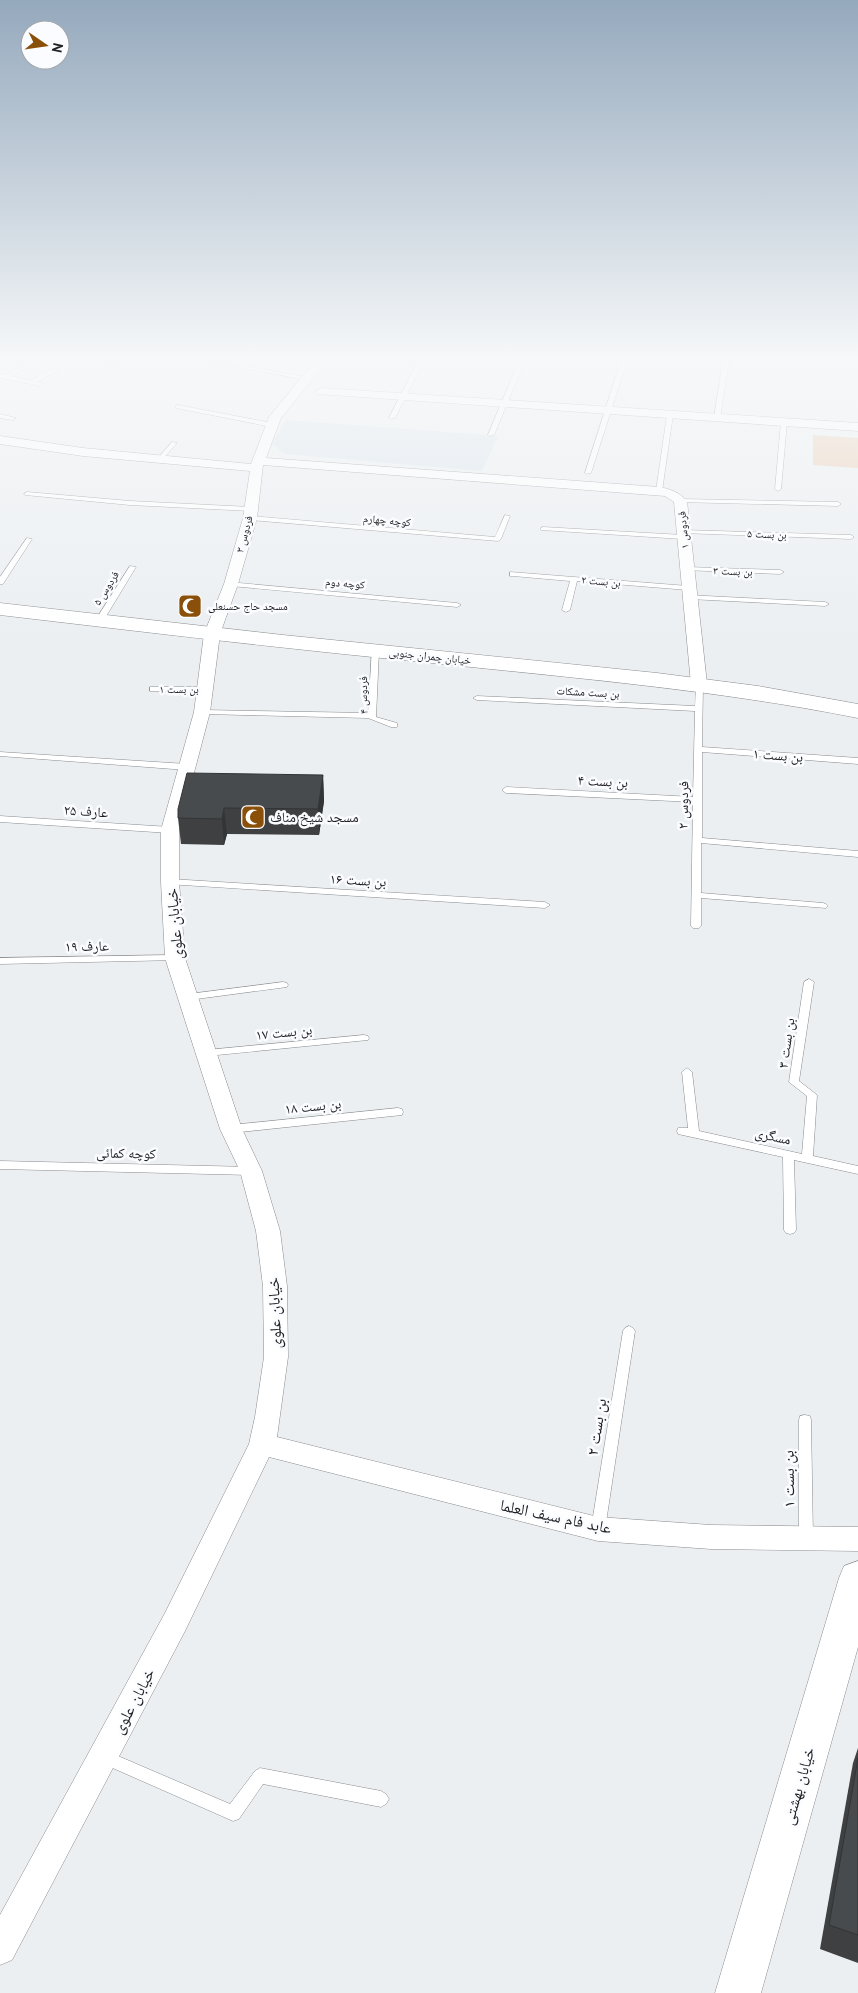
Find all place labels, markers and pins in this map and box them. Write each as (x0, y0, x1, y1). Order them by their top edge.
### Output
mosque icon: مسجد حاج حسنعلی (177, 593, 203, 619)
place label: مسجد حاج حسنعلی (208, 599, 288, 613)
mosque icon: مسجد شیخ مناف (240, 804, 266, 830)
place label: مسجد شیخ مناف (270, 808, 359, 827)

